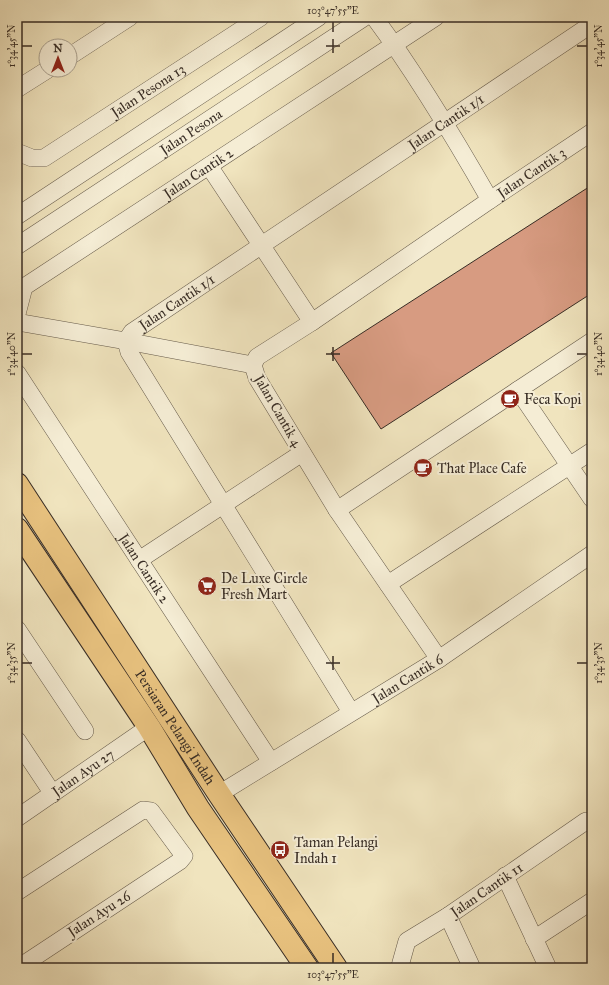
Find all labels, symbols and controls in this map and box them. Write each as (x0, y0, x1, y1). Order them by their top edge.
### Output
text: 103°47'55"E (307, 5, 359, 17)
text: 1°34'45"N (6, 24, 18, 68)
text: 1°34'45"N (593, 24, 605, 68)
north arrow (38, 38, 78, 78)
text: N (53, 42, 63, 55)
street label: Jalan Pesona 13 (106, 60, 188, 123)
street label: Jalan Cantik 1/1 (403, 90, 488, 155)
street label: Jalan Pesona (155, 105, 225, 160)
street label: Jalan Cantik 2 (158, 144, 236, 204)
street label: Jalan Cantik 3 (492, 144, 569, 203)
street label: Jalan Cantik 1/1 (134, 270, 218, 335)
text: 1°34'40"N (6, 331, 18, 376)
text: 1°34'40"N (593, 331, 605, 376)
street label: Jalan Cantik 4 (249, 370, 306, 452)
cafe icon: Feca Kopi (499, 388, 521, 410)
place label: Feca Kopi (524, 391, 581, 408)
cafe icon: That Place Cafe (412, 457, 434, 479)
place label: That Place Cafe (437, 460, 527, 477)
street label: Jalan Cantik 2 (114, 528, 173, 606)
place label: De Luxe Circle Fresh Mart (221, 570, 308, 603)
supermarket icon: De Luxe Circle Fresh Mart (196, 575, 218, 597)
text: 1°34'35"N (6, 642, 18, 684)
text: 1°34'35"N (593, 642, 605, 684)
street label: Jalan Cantik 6 (367, 650, 447, 709)
street label: Persiaran Pelangi Indah (132, 666, 219, 788)
street label: Jalan Ayu 27 (47, 745, 117, 802)
place label: Taman Pelangi Indah 1 (294, 834, 378, 867)
bus stop icon: Taman Pelangi Indah 1 (269, 839, 291, 861)
street label: Jalan Cantik 11 (445, 858, 526, 922)
street label: Jalan Ayu 26 (63, 887, 135, 943)
text: 103°47'55"E (307, 969, 359, 981)

